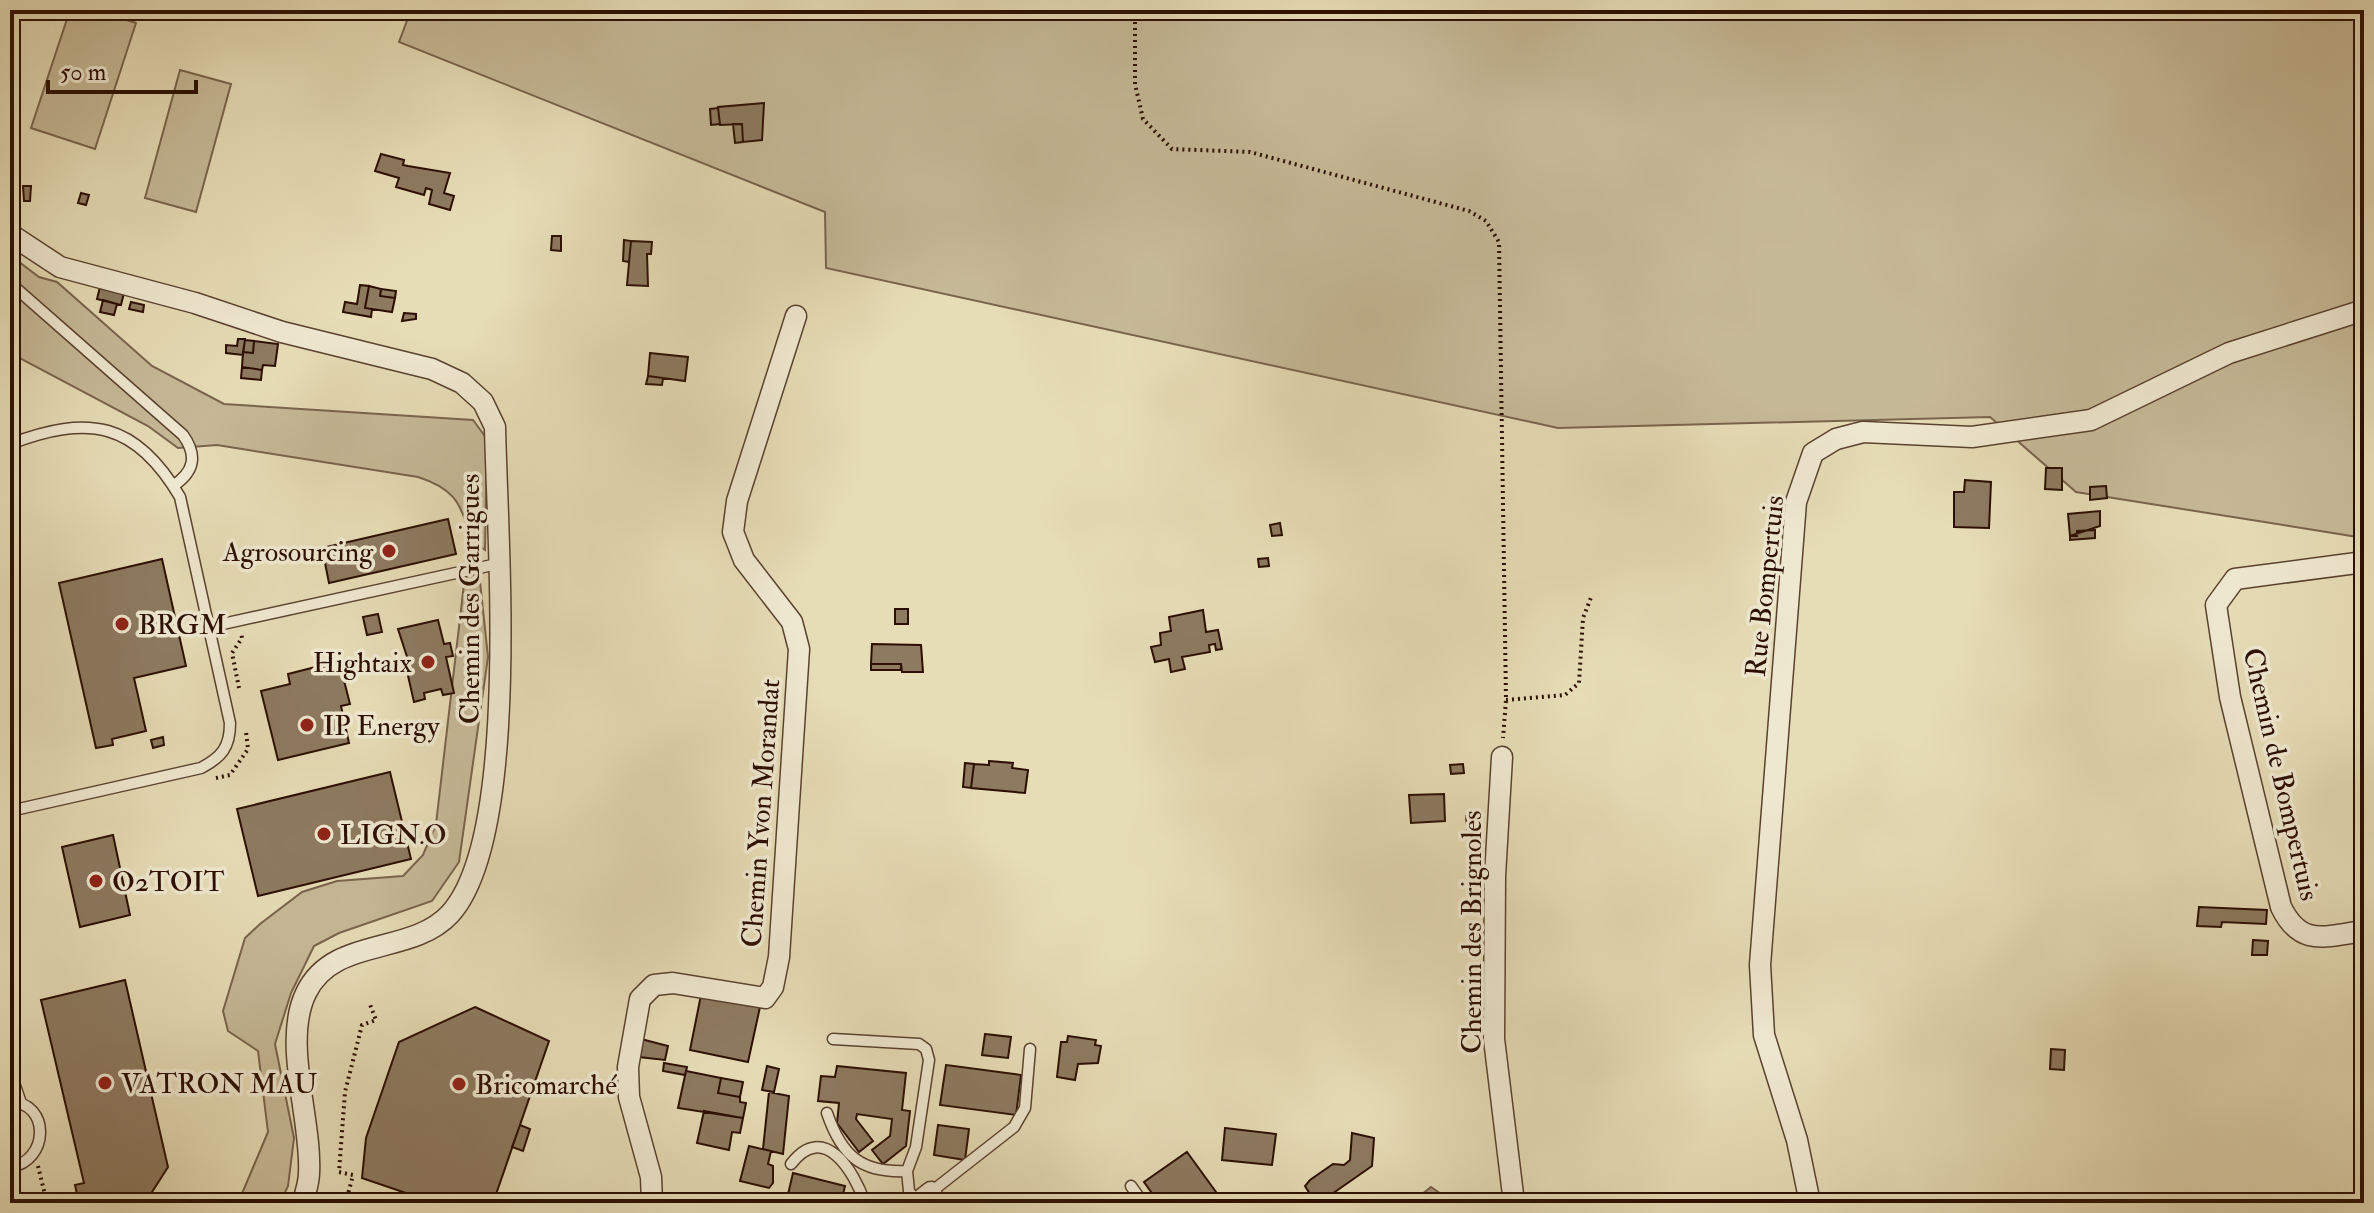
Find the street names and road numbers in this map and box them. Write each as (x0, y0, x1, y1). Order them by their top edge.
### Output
street label: Chemin des Garrigues (453, 474, 488, 724)
street label: Rue Bompertuis (1739, 494, 1792, 679)
street label: Chemin de Bompertuis (2234, 645, 2327, 904)
street label: Chemin Yvon Morandat (735, 678, 788, 949)
street label: Chemin des Brignoles (1455, 810, 1490, 1054)

